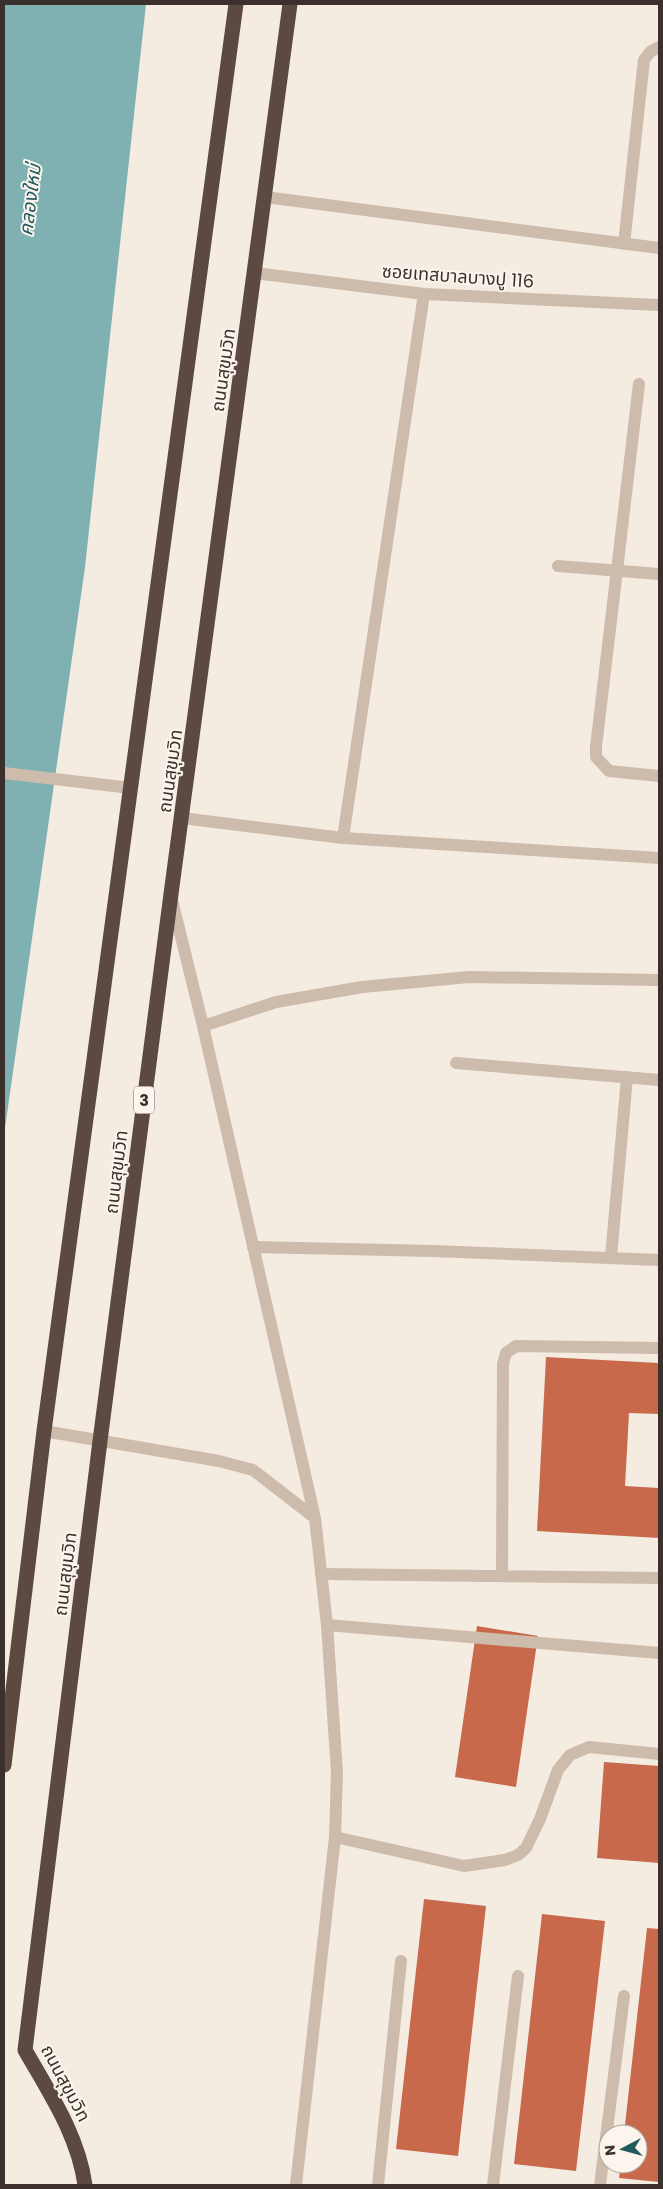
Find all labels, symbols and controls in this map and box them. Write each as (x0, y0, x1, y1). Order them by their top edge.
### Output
water label: คลองใหม่ (12, 160, 48, 237)
street label: ซอยเทสบาลบางปู 116 (381, 258, 535, 294)
street label: ถนนสุขุมวิท (205, 327, 241, 413)
street label: ถนนสุขุมวิท (152, 728, 188, 814)
road number: 3 (134, 1086, 154, 1114)
street label: ถนนสุขุมวิท (98, 1129, 134, 1215)
street label: ถนนสุขุมวิท (47, 1531, 83, 1617)
street label: ถนนสุขุมวิท (35, 2040, 97, 2126)
north arrow (598, 2124, 648, 2174)
text: N (600, 2144, 621, 2157)

